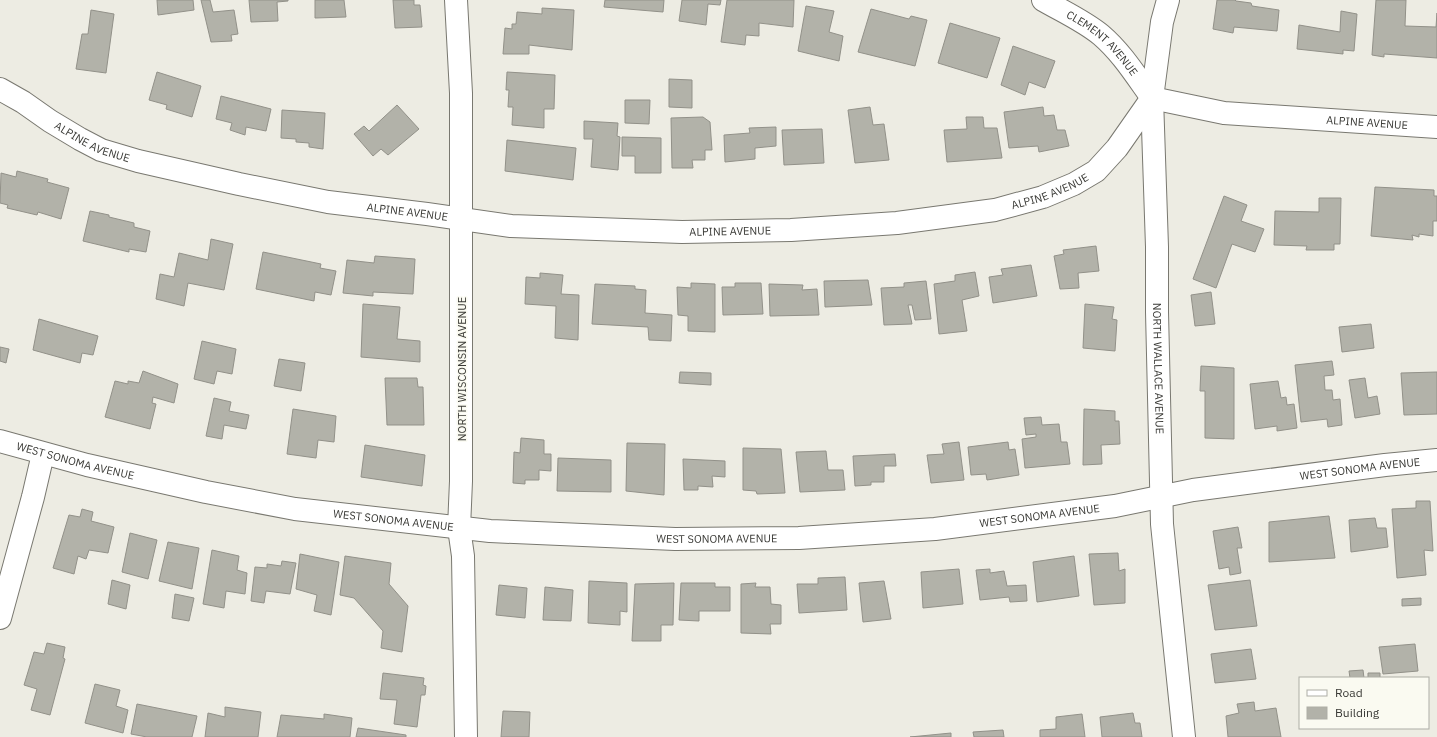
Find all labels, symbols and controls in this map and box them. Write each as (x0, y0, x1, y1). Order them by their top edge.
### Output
street label: CLEMENT AVENUE (1064, 7, 1141, 78)
street label: ALPINE AVENUE (1326, 113, 1408, 132)
street label: ALPINE AVENUE (52, 118, 132, 165)
street label: ALPINE AVENUE (1010, 170, 1091, 212)
street label: ALPINE AVENUE (366, 200, 449, 224)
street label: ALPINE AVENUE (689, 223, 771, 239)
street label: NORTH WISCONSIN AVENUE (455, 297, 469, 441)
street label: NORTH WALLACE AVENUE (1150, 303, 1167, 434)
street label: WEST SONOMA AVENUE (15, 439, 136, 483)
street label: WEST SONOMA AVENUE (1299, 455, 1421, 483)
street label: WEST SONOMA AVENUE (979, 501, 1101, 530)
street label: WEST SONOMA AVENUE (332, 506, 454, 534)
street label: WEST SONOMA AVENUE (656, 531, 777, 546)
legend (1299, 677, 1429, 729)
text: Road (1335, 685, 1363, 700)
text: Building (1335, 705, 1380, 720)

